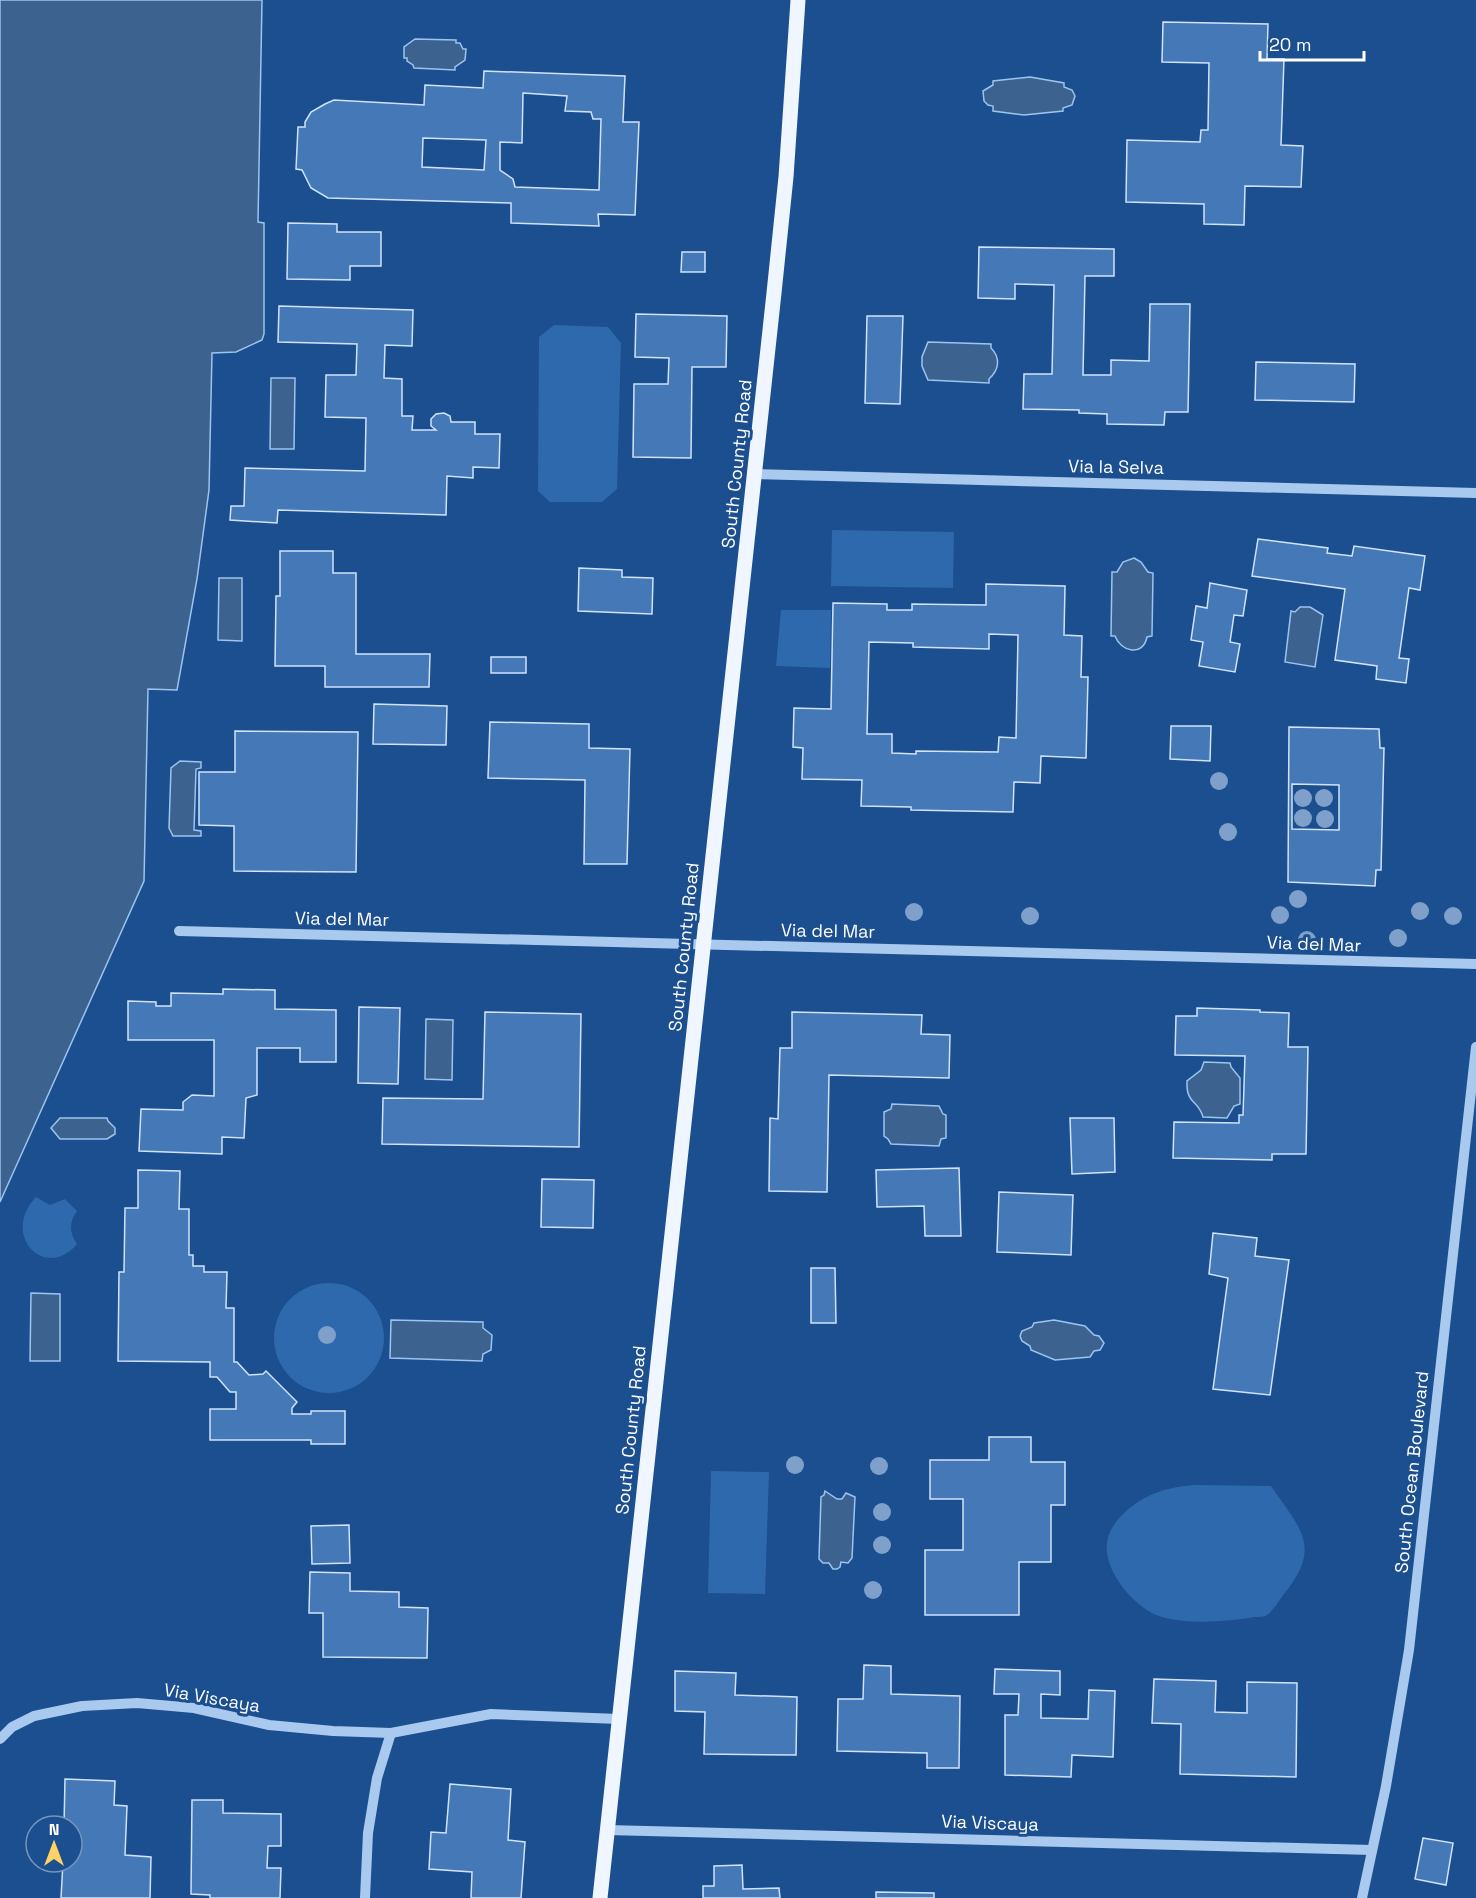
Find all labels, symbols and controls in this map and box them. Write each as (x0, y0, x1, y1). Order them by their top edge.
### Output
scale bar (1260, 24, 1364, 62)
text: 20 m (1269, 33, 1312, 56)
street label: South County Road (716, 378, 757, 550)
street label: Via la Selva (1068, 454, 1164, 479)
street label: South County Road (663, 861, 704, 1033)
street label: Via del Mar (295, 906, 390, 931)
street label: Via del Mar (781, 918, 876, 943)
street label: Via del Mar (1266, 930, 1362, 957)
street label: South County Road (610, 1344, 651, 1516)
street label: South Ocean Boulevard (1389, 1370, 1434, 1574)
street label: Via Viscaya (162, 1678, 262, 1717)
street label: Via Viscaya (941, 1809, 1039, 1836)
north arrow (24, 1814, 84, 1874)
text: N (49, 1819, 59, 1840)

